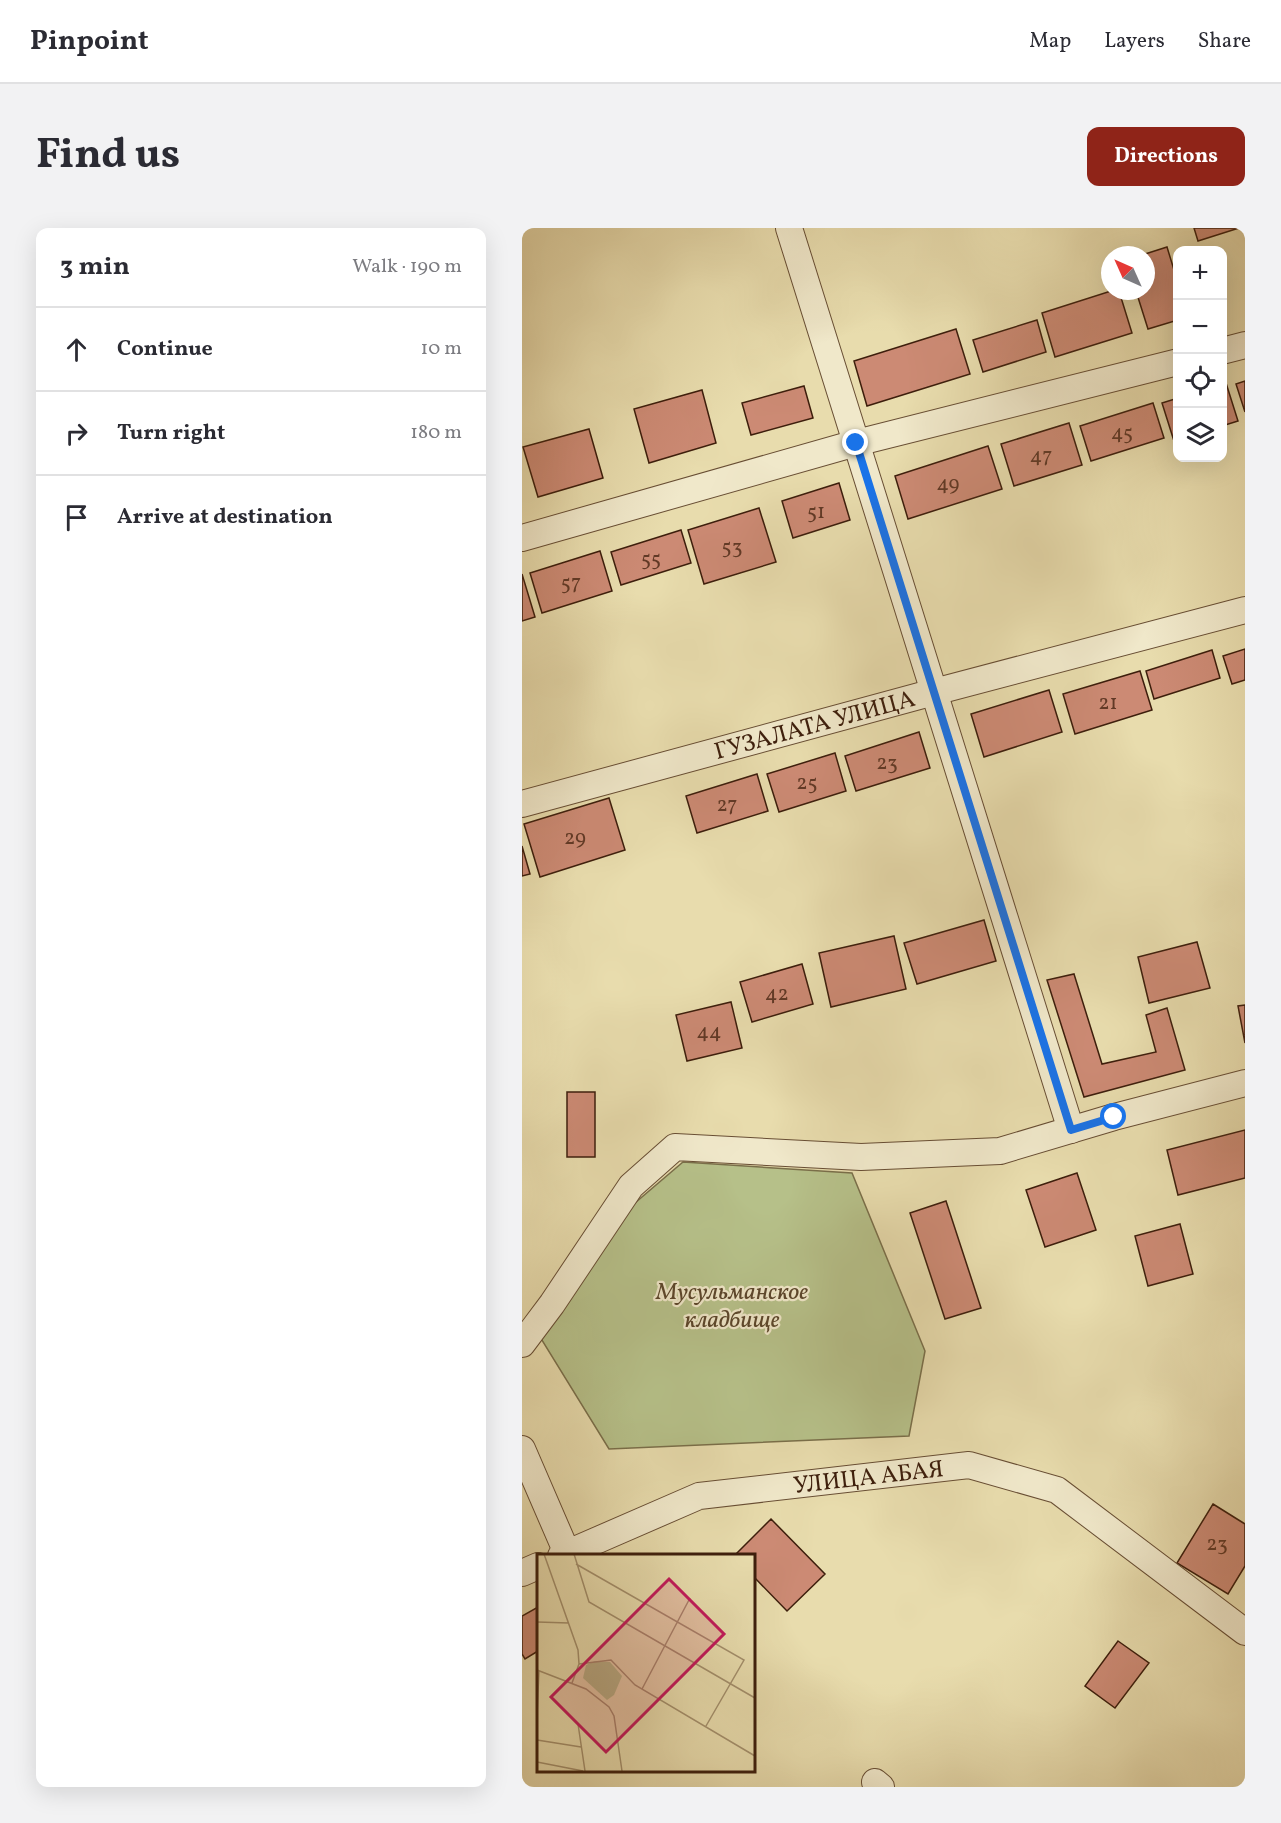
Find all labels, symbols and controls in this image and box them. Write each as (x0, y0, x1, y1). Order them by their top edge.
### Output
text: Pinpoint (30, 22, 148, 61)
text: Map (1029, 27, 1071, 56)
text: Layers (1104, 27, 1165, 56)
text: Share (1198, 27, 1251, 56)
text: Find us (36, 127, 180, 186)
button: Directions (1087, 127, 1245, 186)
north arrow (1101, 246, 1155, 300)
map controls (1173, 246, 1227, 462)
button: + (1173, 246, 1227, 300)
text: 3 min (60, 249, 130, 285)
text: Walk · 190 m (352, 253, 462, 281)
button: − (1173, 300, 1227, 354)
icon: ahead (60, 333, 93, 366)
text: Continue (117, 334, 213, 365)
text: 10 m (421, 335, 462, 363)
button: locate (1173, 354, 1227, 408)
button: layers (1173, 408, 1227, 462)
icon: right (60, 417, 93, 450)
text: Turn right (117, 418, 225, 449)
text: 180 m (410, 419, 462, 447)
house number: 45 (1111, 419, 1133, 448)
route end (842, 429, 868, 455)
house number: 47 (1030, 442, 1052, 471)
house number: 49 (937, 470, 960, 499)
house number: 51 (807, 498, 825, 527)
icon: arrive (60, 501, 93, 534)
text: Arrive at destination (117, 502, 333, 533)
house number: 53 (722, 533, 742, 562)
house number: 55 (641, 545, 661, 574)
house number: 57 (561, 569, 581, 598)
street label: ГУЗАЛАТА УЛИЦА (711, 683, 919, 770)
house number: 21 (1098, 689, 1118, 718)
house number: 23 (876, 749, 898, 778)
house number: 25 (796, 769, 818, 798)
house number: 27 (717, 791, 737, 820)
house number: 29 (564, 824, 586, 853)
house number: 42 (765, 980, 789, 1009)
house number: 44 (696, 1018, 722, 1047)
route start (1100, 1103, 1126, 1129)
park label: Мусульманское кладбище (655, 1276, 808, 1338)
street label: УЛИЦА АБАЯ (792, 1453, 946, 1504)
house number: 23 (1206, 1530, 1228, 1559)
inset map (537, 1554, 754, 1772)

